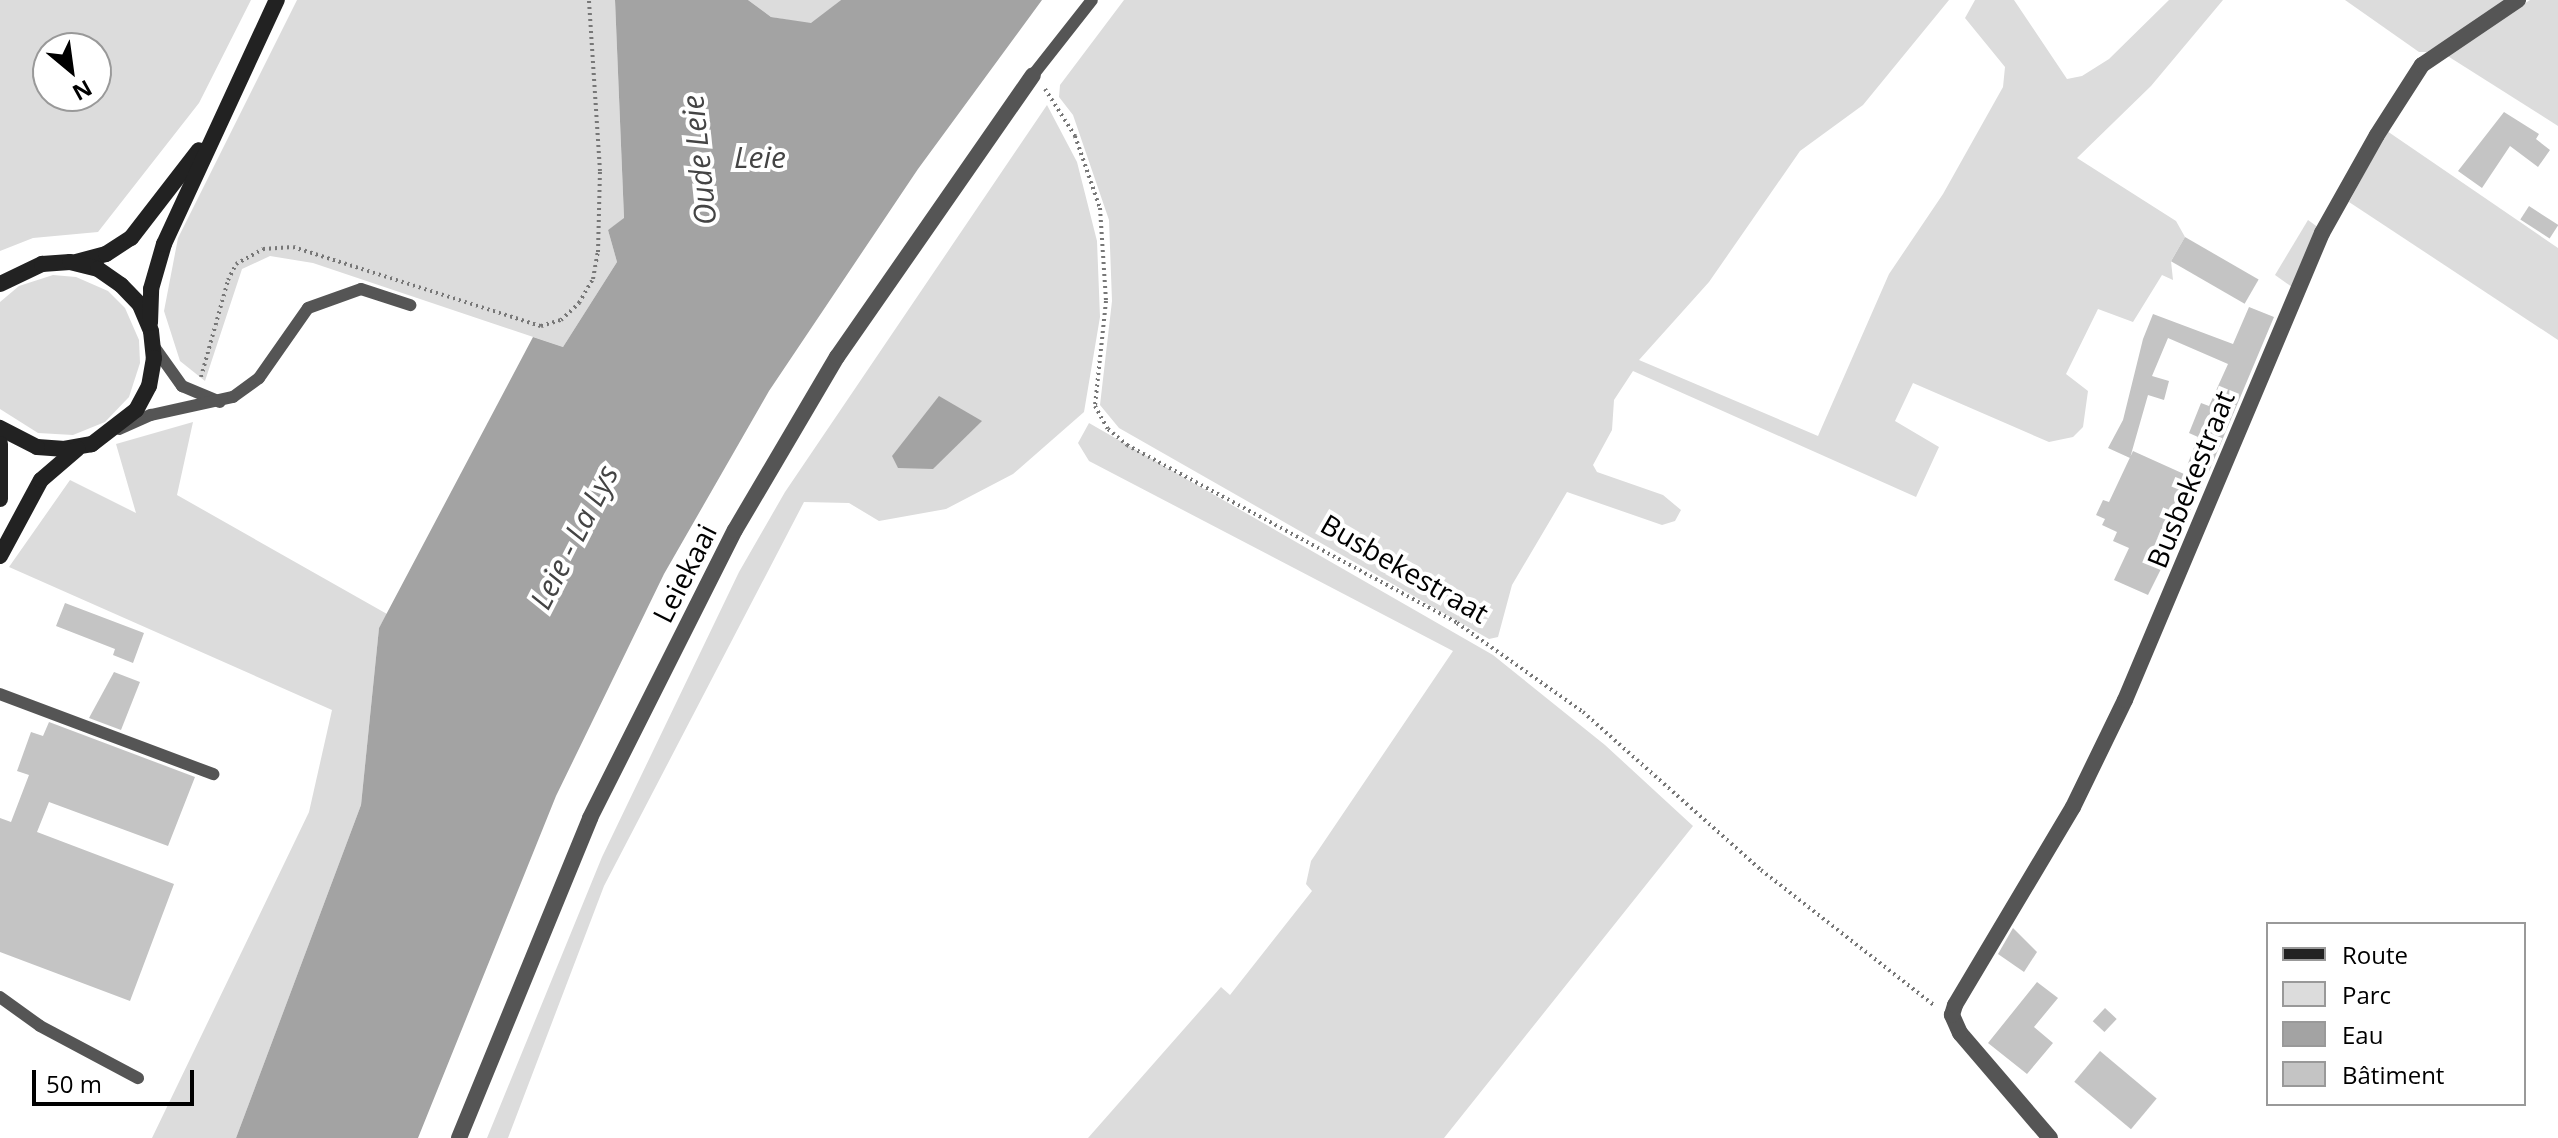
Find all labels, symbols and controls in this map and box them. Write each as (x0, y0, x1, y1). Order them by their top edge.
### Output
north arrow (32, 32, 112, 112)
text: N (68, 74, 98, 109)
water label: Oude Leie (674, 93, 724, 227)
water label: Leie (734, 139, 786, 175)
street label: Busbekestraat (2139, 386, 2241, 572)
water label: Leie - La Lys (522, 459, 626, 615)
street label: Busbekestraat (1315, 507, 1495, 629)
street label: Leiekaai (645, 518, 723, 628)
legend (2266, 922, 2526, 1106)
text: Route (2342, 938, 2408, 971)
text: Parc (2342, 978, 2391, 1011)
text: Eau (2342, 1018, 2383, 1051)
scale bar (36, 1054, 198, 1104)
text: Bâtiment (2342, 1058, 2444, 1091)
text: 50 m (46, 1067, 102, 1100)

